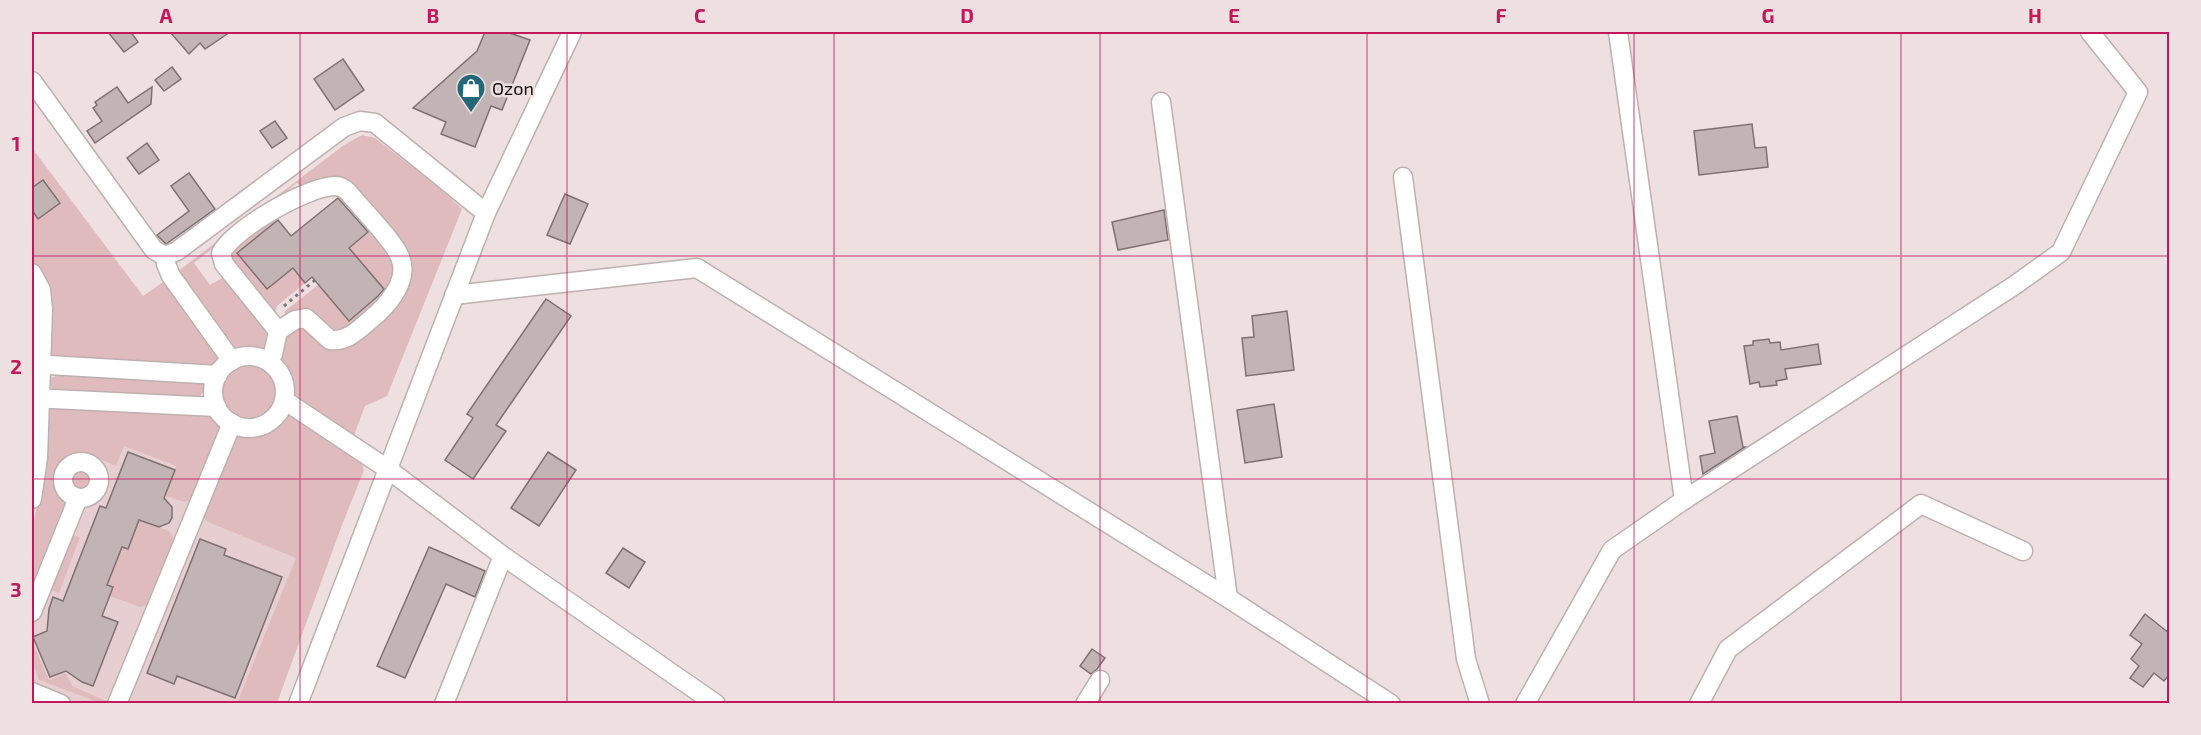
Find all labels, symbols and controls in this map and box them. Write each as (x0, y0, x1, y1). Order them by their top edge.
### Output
text: A (159, 3, 173, 27)
text: B (427, 3, 439, 27)
text: C (694, 3, 706, 27)
text: D (960, 3, 974, 27)
text: E (1228, 3, 1240, 27)
text: F (1495, 3, 1507, 27)
text: G (1762, 3, 1774, 27)
text: H (2028, 3, 2042, 27)
shop icon: Ozon (455, 72, 487, 114)
place label: Ozon (492, 77, 534, 99)
text: 1 (12, 131, 20, 155)
text: 2 (10, 354, 22, 378)
text: 3 (10, 577, 22, 601)

